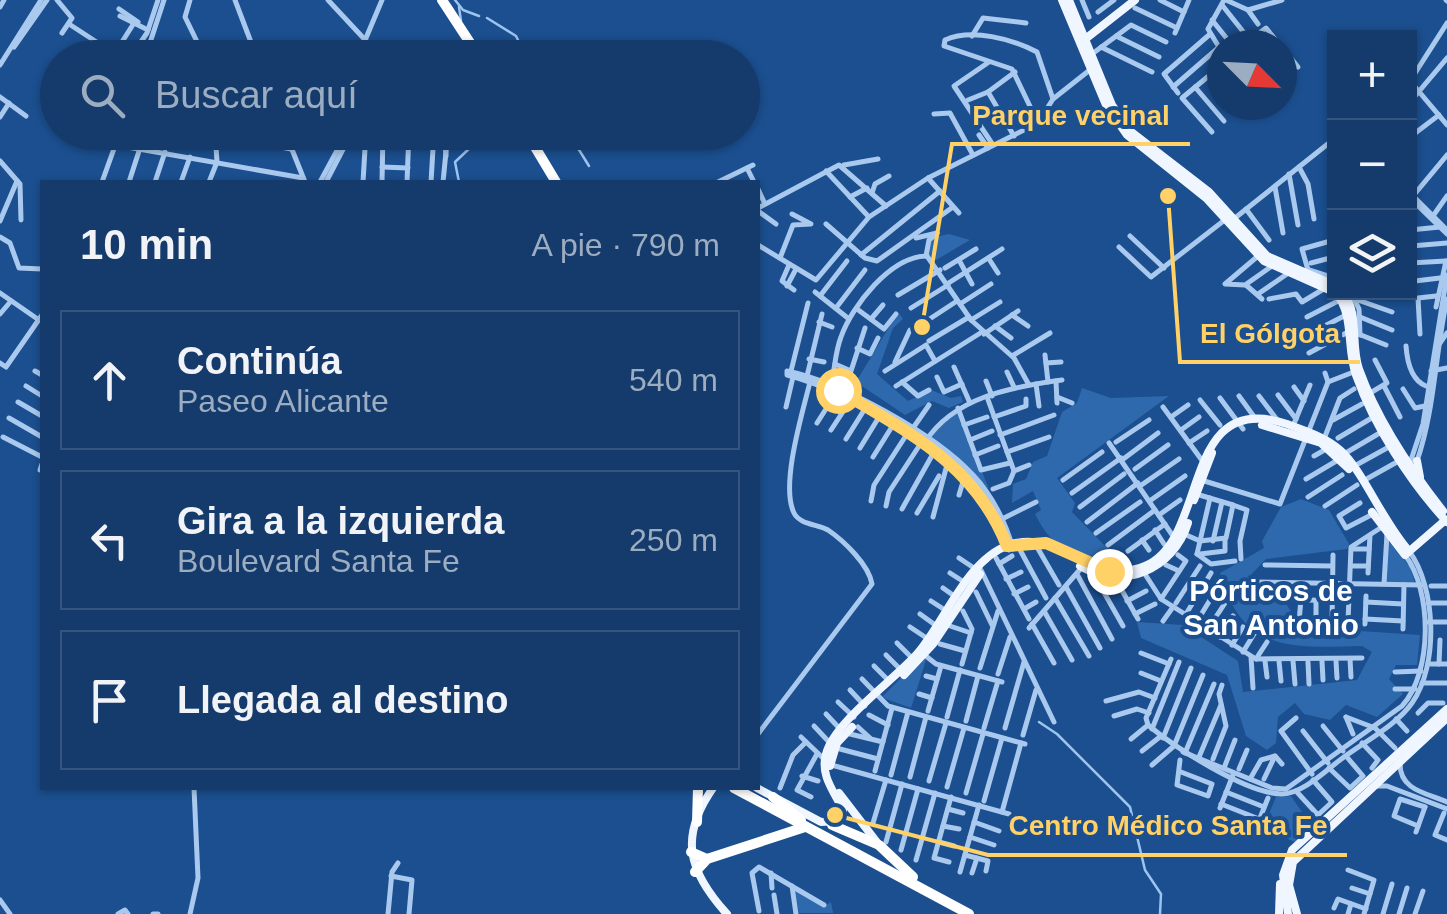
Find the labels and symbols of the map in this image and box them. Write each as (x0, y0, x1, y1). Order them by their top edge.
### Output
north arrow (1207, 30, 1297, 120)
callout: Parque vecinal (952, 86, 1190, 144)
text: Parque vecinal (972, 100, 1170, 131)
callout: El Gólgota (1180, 304, 1360, 362)
text: El Gólgota (1200, 318, 1340, 349)
route start (816, 368, 862, 414)
route end (1087, 549, 1133, 595)
district label: Pórticos de San Antonio (1183, 574, 1359, 641)
callout: Centro Médico Santa Fe (988, 797, 1347, 855)
text: Centro Médico Santa Fe (1009, 810, 1327, 841)

